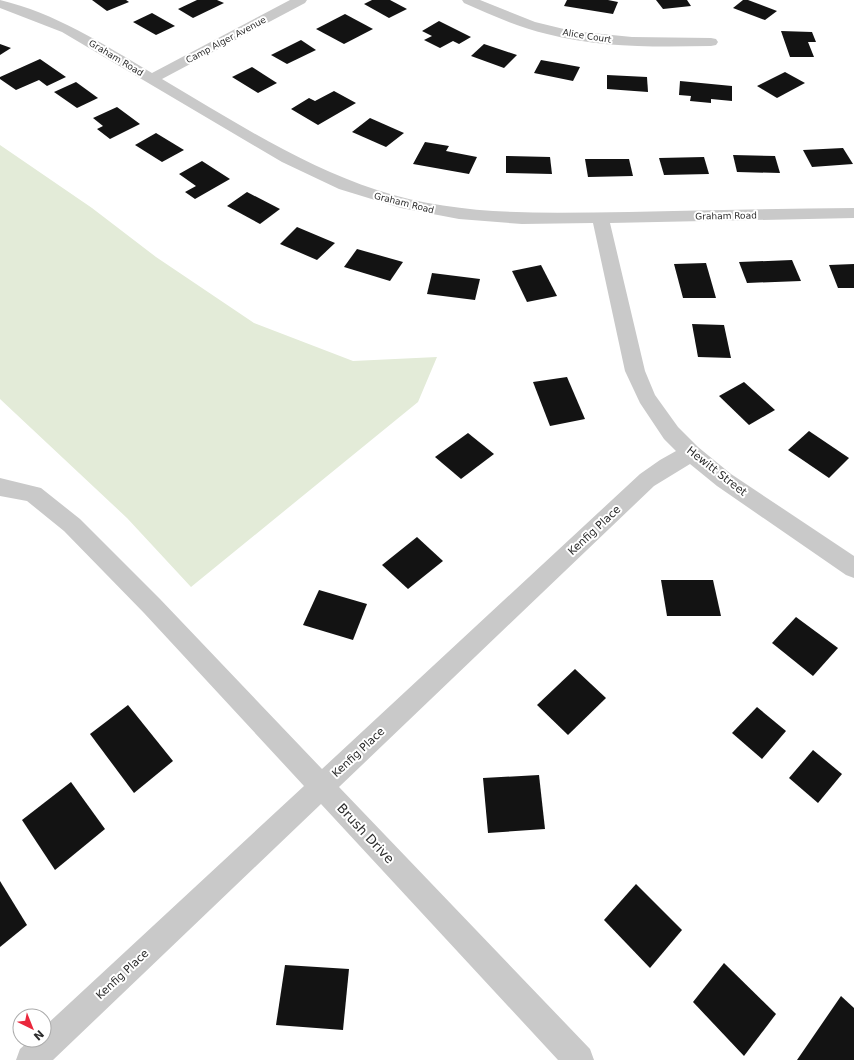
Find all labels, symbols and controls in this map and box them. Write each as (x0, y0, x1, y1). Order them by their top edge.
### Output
street label: Camp Alger Avenue (184, 14, 268, 65)
street label: Alice Court (562, 27, 613, 45)
street label: Graham Road (87, 38, 145, 78)
street label: Graham Road (373, 191, 435, 215)
street label: Graham Road (695, 210, 757, 222)
street label: Hewitt Street (684, 444, 750, 499)
street label: Kenfig Place (565, 503, 623, 558)
street label: Kenfig Place (329, 725, 387, 780)
street label: Brush Drive (334, 800, 397, 866)
street label: Kenfig Place (93, 947, 151, 1002)
north arrow (12, 1008, 52, 1048)
text: N (31, 1027, 46, 1043)

